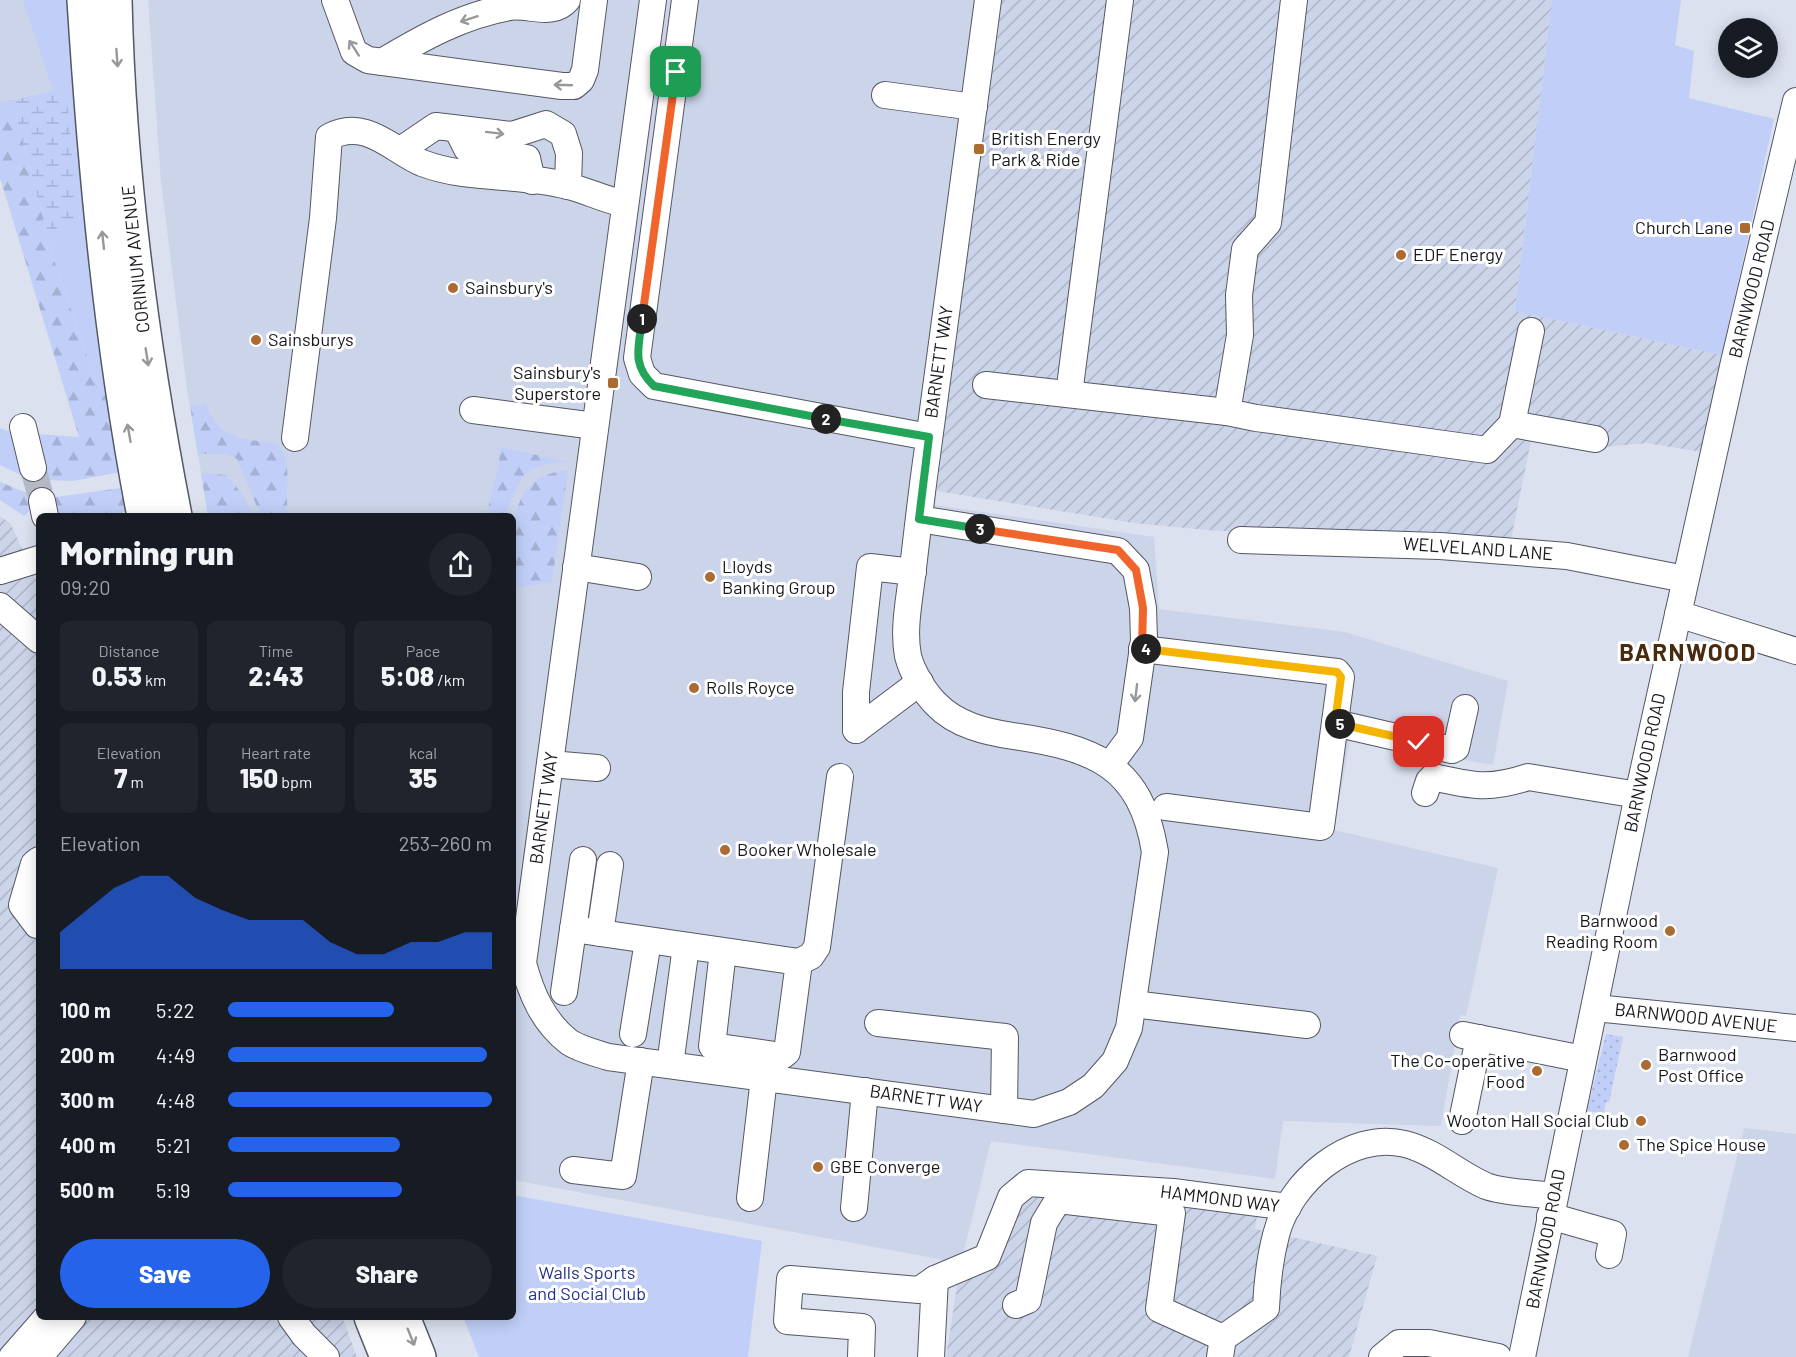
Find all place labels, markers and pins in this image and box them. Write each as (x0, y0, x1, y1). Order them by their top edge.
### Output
pin (650, 46, 701, 97)
place label: British Energy Park & Ride (991, 127, 1101, 170)
marker: British Energy Park & Ride (972, 142, 986, 156)
place label: Church Lane (1635, 216, 1733, 238)
marker: Church Lane (1738, 221, 1752, 235)
place label: EDF Energy (1413, 243, 1503, 265)
marker: EDF Energy (1394, 248, 1408, 262)
place label: Sainsbury's (465, 276, 553, 298)
marker: Sainsbury's (446, 281, 460, 295)
pin: 1 (627, 304, 657, 334)
place label: Sainsburys (268, 328, 354, 350)
marker: Sainsburys (249, 333, 263, 347)
place label: Sainsbury's Superstore (513, 361, 601, 404)
marker: Sainsbury's Superstore (606, 376, 620, 390)
pin: 2 (811, 404, 841, 434)
pin: 3 (965, 514, 995, 544)
place label: Lloyds Banking Group (722, 555, 836, 598)
marker: Lloyds Banking Group (703, 570, 717, 584)
pin: 4 (1131, 634, 1161, 664)
place label: Rolls Royce (706, 676, 795, 698)
marker: Rolls Royce (687, 681, 701, 695)
pin: 5 (1325, 709, 1355, 739)
pin (1393, 716, 1444, 767)
place label: Booker Wholesale (737, 838, 877, 860)
marker: Booker Wholesale (718, 843, 732, 857)
place label: Barnwood Reading Room (1546, 909, 1658, 952)
marker: Barnwood Reading Room (1663, 924, 1677, 938)
place label: Barnwood Post Office (1658, 1043, 1744, 1086)
place label: The Co-operative Food (1390, 1049, 1525, 1092)
marker: Barnwood Post Office (1639, 1058, 1653, 1072)
marker: The Co-operative Food (1530, 1064, 1544, 1078)
place label: Wooton Hall Social Club (1447, 1109, 1629, 1131)
marker: Wooton Hall Social Club (1634, 1114, 1648, 1128)
place label: The Spice House (1636, 1133, 1766, 1155)
marker: The Spice House (1617, 1138, 1631, 1152)
place label: GBE Converge (830, 1155, 940, 1177)
marker: GBE Converge (811, 1160, 825, 1174)

